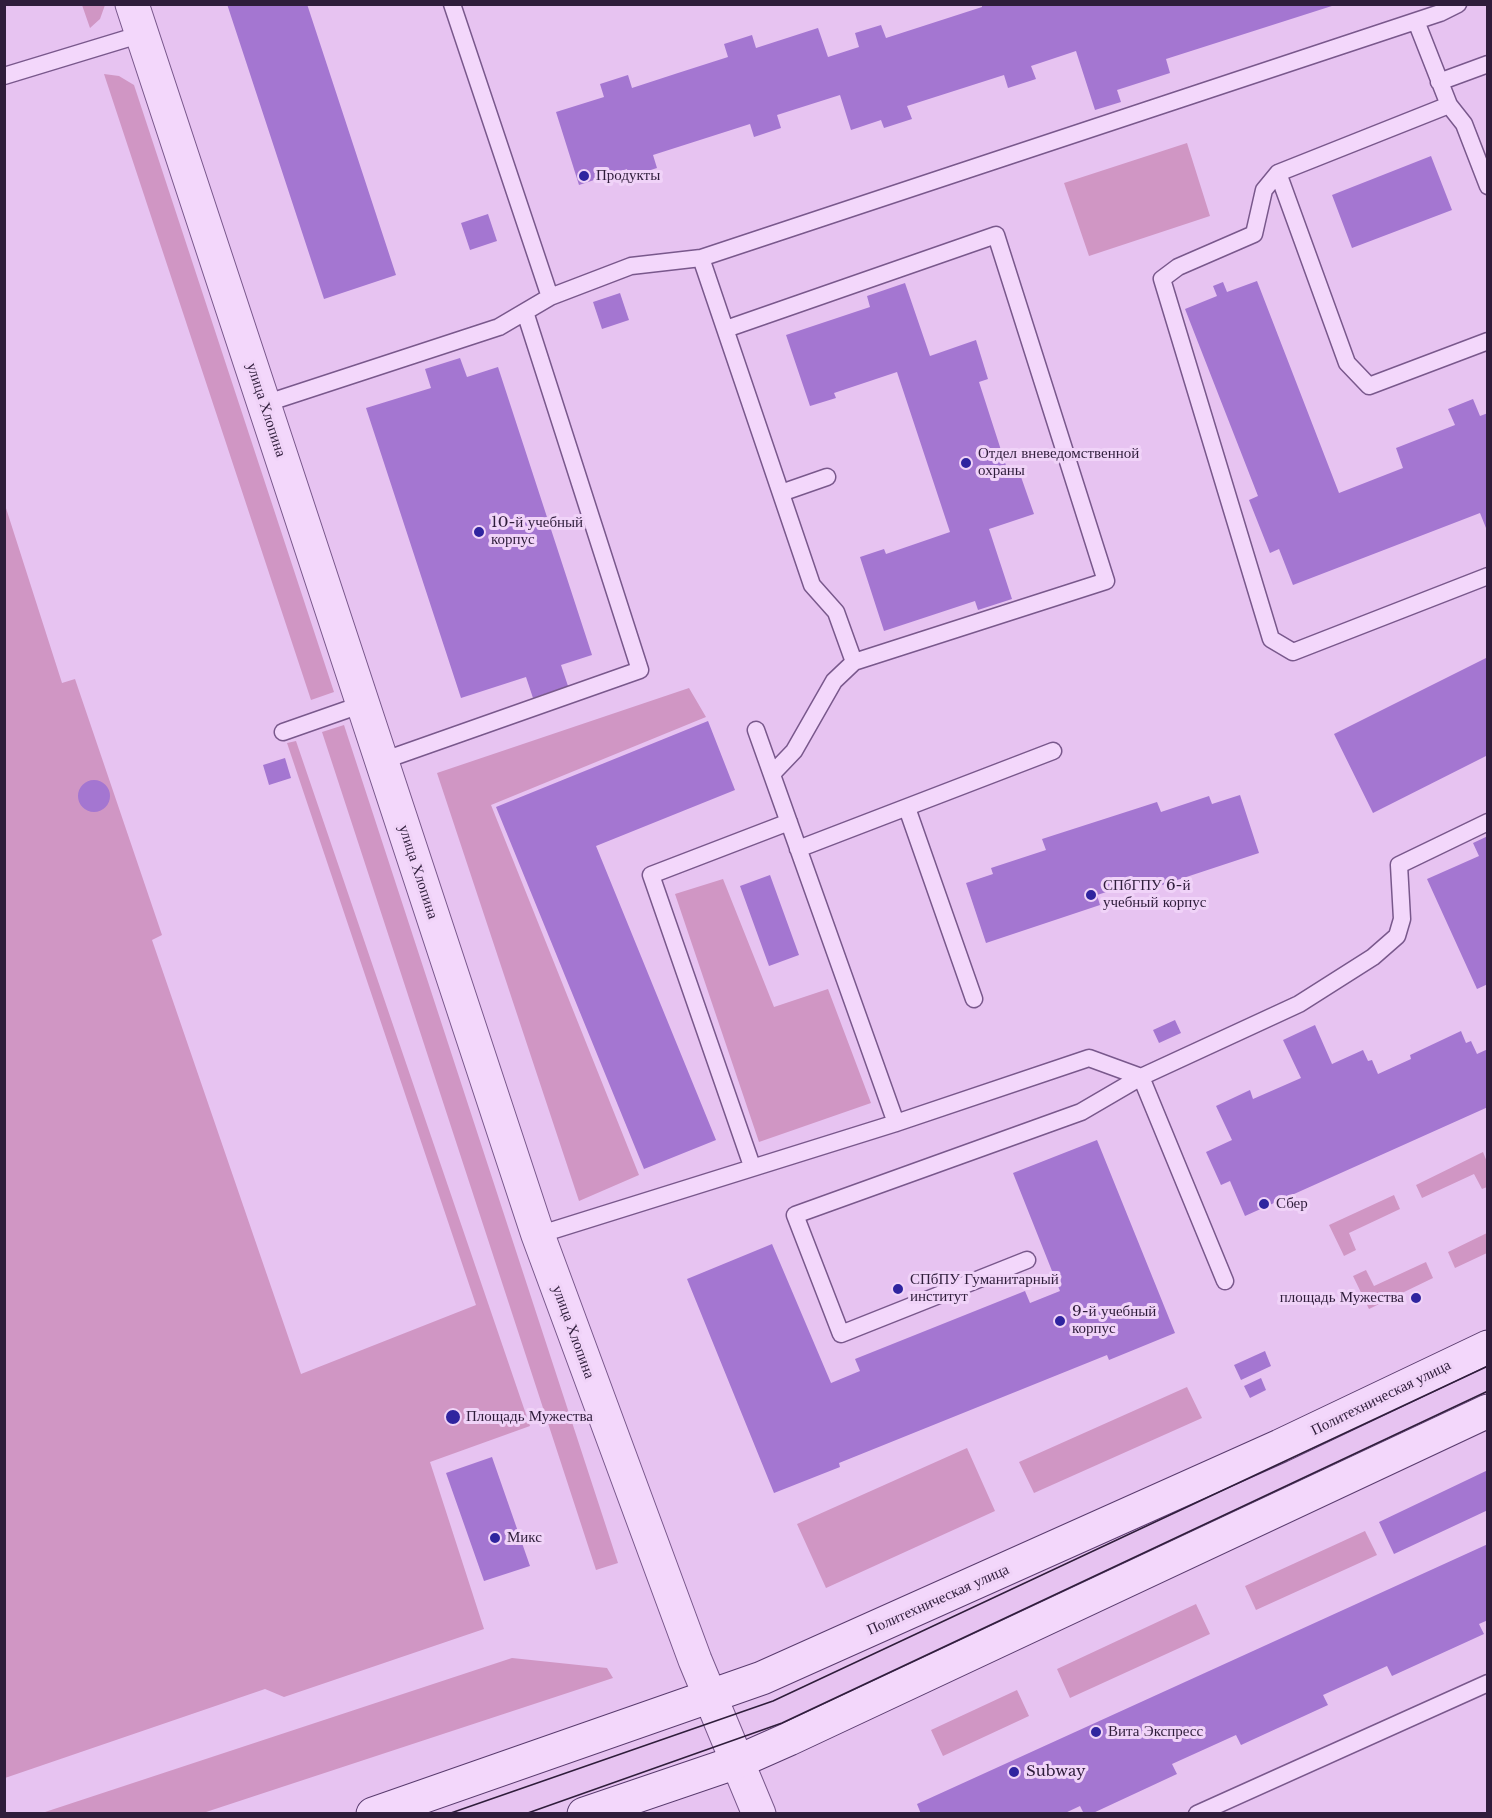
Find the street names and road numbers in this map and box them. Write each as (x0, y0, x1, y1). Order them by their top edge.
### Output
street label: улица Хлопина (242, 361, 290, 459)
street label: улица Хлопина (394, 823, 442, 921)
street label: улица Хлопина (548, 1283, 598, 1381)
street label: Политехническая улица (1308, 1356, 1454, 1440)
street label: Политехническая улица (864, 1561, 1012, 1639)

